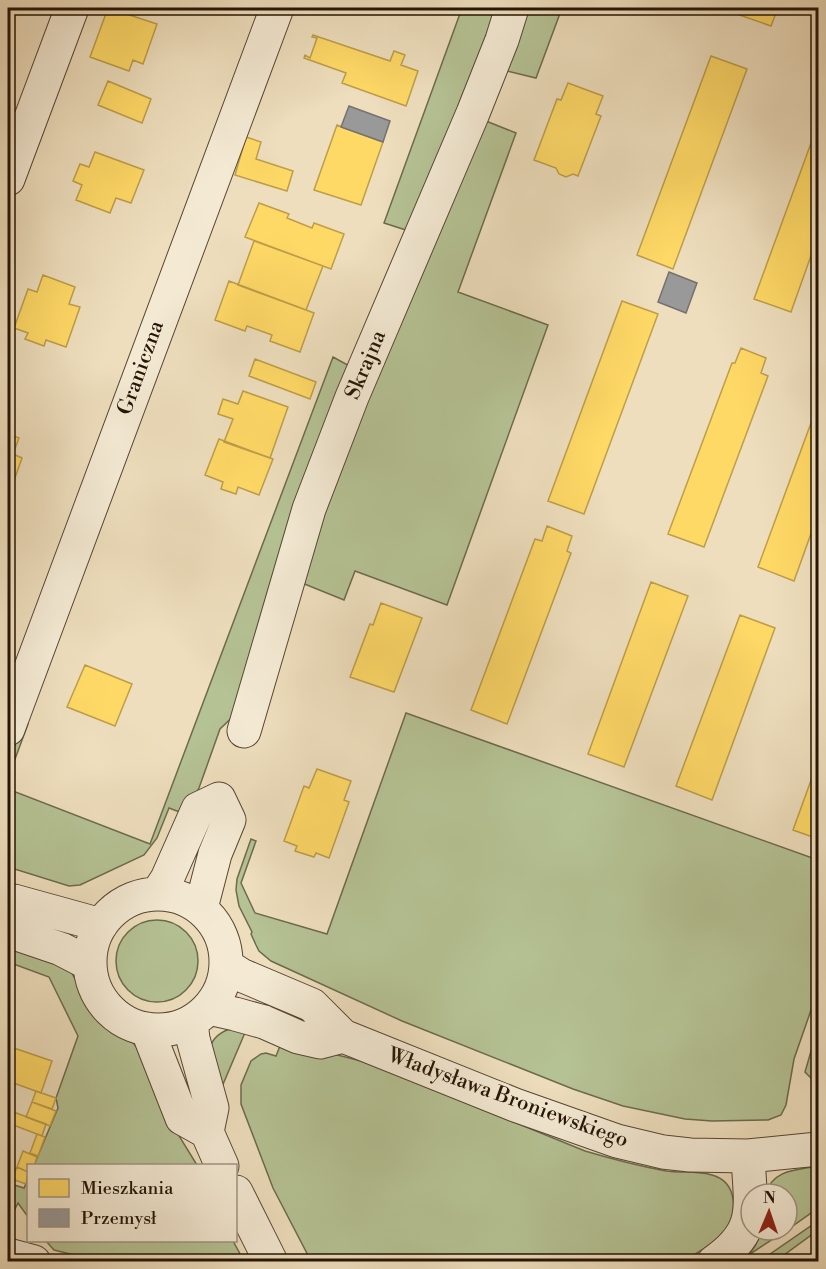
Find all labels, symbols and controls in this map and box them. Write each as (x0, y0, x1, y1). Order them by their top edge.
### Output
street label: Graniczna (112, 317, 170, 419)
street label: Skrajna (340, 326, 392, 403)
street label: Władysława Broniewskiego (383, 1042, 632, 1154)
legend (27, 1164, 237, 1242)
text: Mieszkania (81, 1177, 174, 1200)
north arrow (739, 1182, 799, 1242)
text: N (763, 1188, 777, 1208)
text: Przemysł (81, 1207, 157, 1230)

